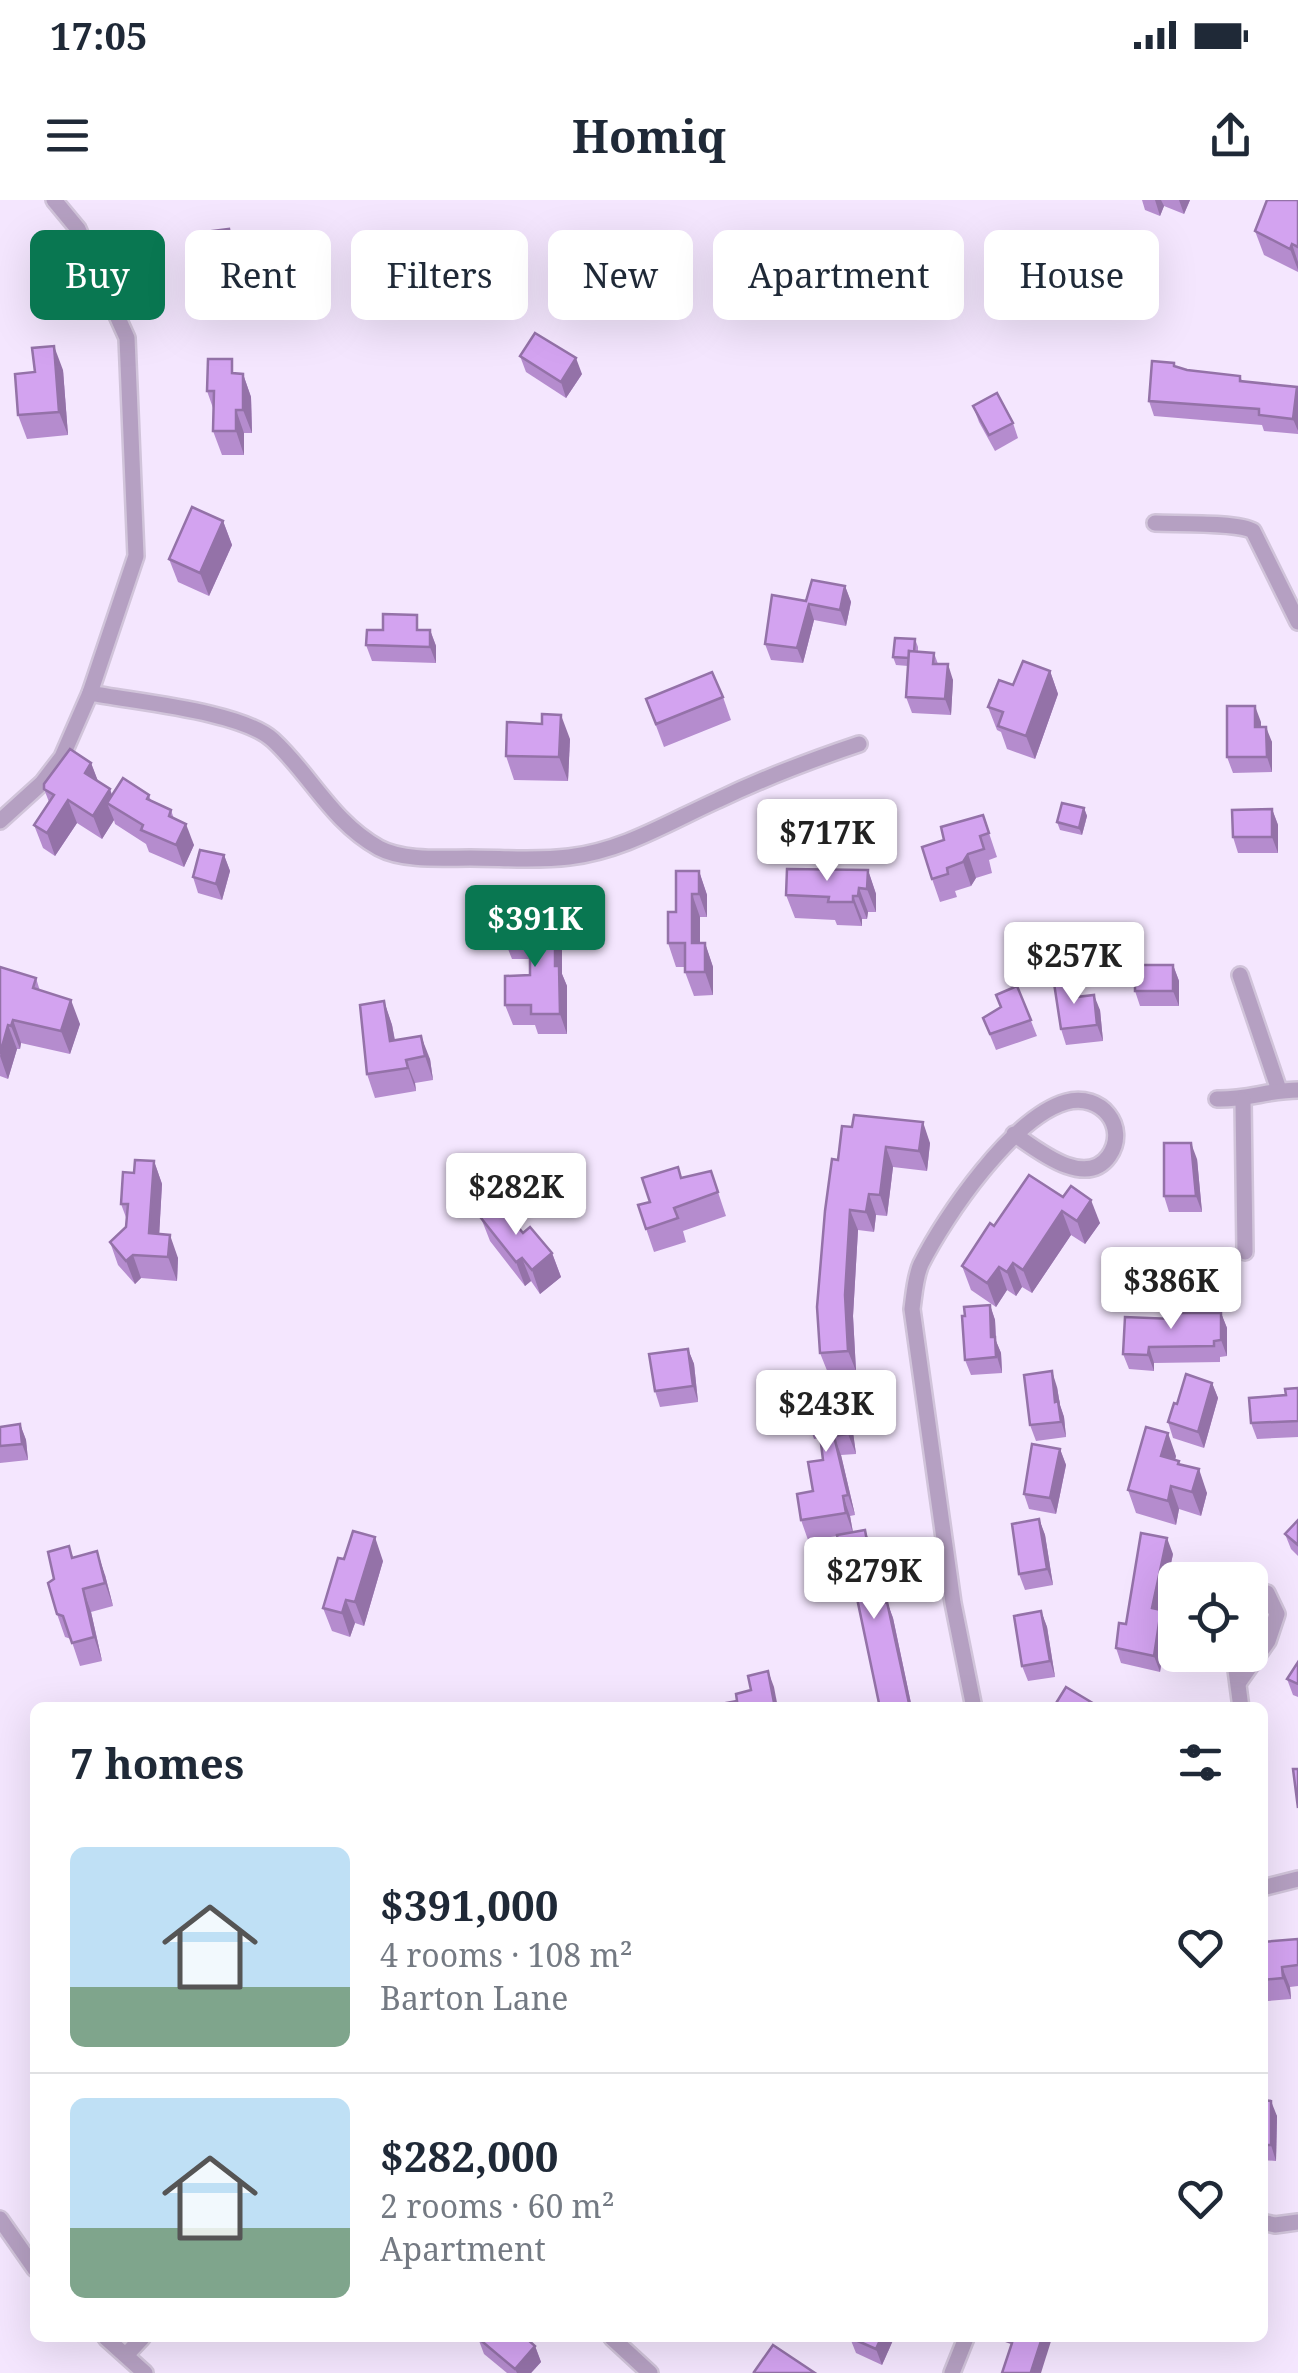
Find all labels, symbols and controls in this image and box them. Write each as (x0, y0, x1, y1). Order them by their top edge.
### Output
text: 17:05 (50, 9, 147, 61)
text: Homiq (572, 105, 726, 166)
icon: menu (40, 108, 95, 163)
icon: share (1203, 108, 1258, 163)
chip: Buy (30, 230, 165, 320)
chip: Rent (185, 230, 331, 320)
chip: Filters (351, 230, 528, 320)
chip: New (548, 230, 693, 320)
chip: Apartment (713, 230, 964, 320)
chip: House (984, 230, 1159, 320)
pin: $717K (757, 799, 897, 884)
text: $717K (779, 810, 875, 853)
pin: $391K (465, 885, 605, 970)
text: $391K (487, 896, 583, 939)
pin: $257K (1004, 922, 1144, 1007)
text: $257K (1026, 933, 1122, 976)
pin: $282K (446, 1153, 586, 1238)
text: $282K (468, 1164, 564, 1207)
pin: $386K (1101, 1247, 1241, 1332)
text: $386K (1123, 1258, 1219, 1301)
pin: $243K (756, 1370, 896, 1455)
text: $243K (778, 1381, 874, 1424)
pin: $279K (804, 1537, 944, 1622)
text: $279K (826, 1548, 922, 1591)
map controls (1158, 1562, 1268, 1672)
button: locate (1158, 1562, 1268, 1672)
text: 7 homes (70, 1734, 244, 1791)
icon: filters (1173, 1735, 1228, 1790)
text: $391,000 (380, 1876, 558, 1933)
icon: home (150, 1887, 270, 2007)
icon: heart (1173, 1920, 1228, 1975)
text: 4 rooms · 108 m² (380, 1933, 633, 1976)
text: Barton Lane (380, 1976, 568, 2019)
text: $282,000 (380, 2127, 558, 2184)
icon: home (150, 2138, 270, 2258)
icon: heart (1173, 2171, 1228, 2226)
text: 2 rooms · 60 m² (380, 2184, 615, 2227)
text: Apartment (380, 2227, 546, 2270)

